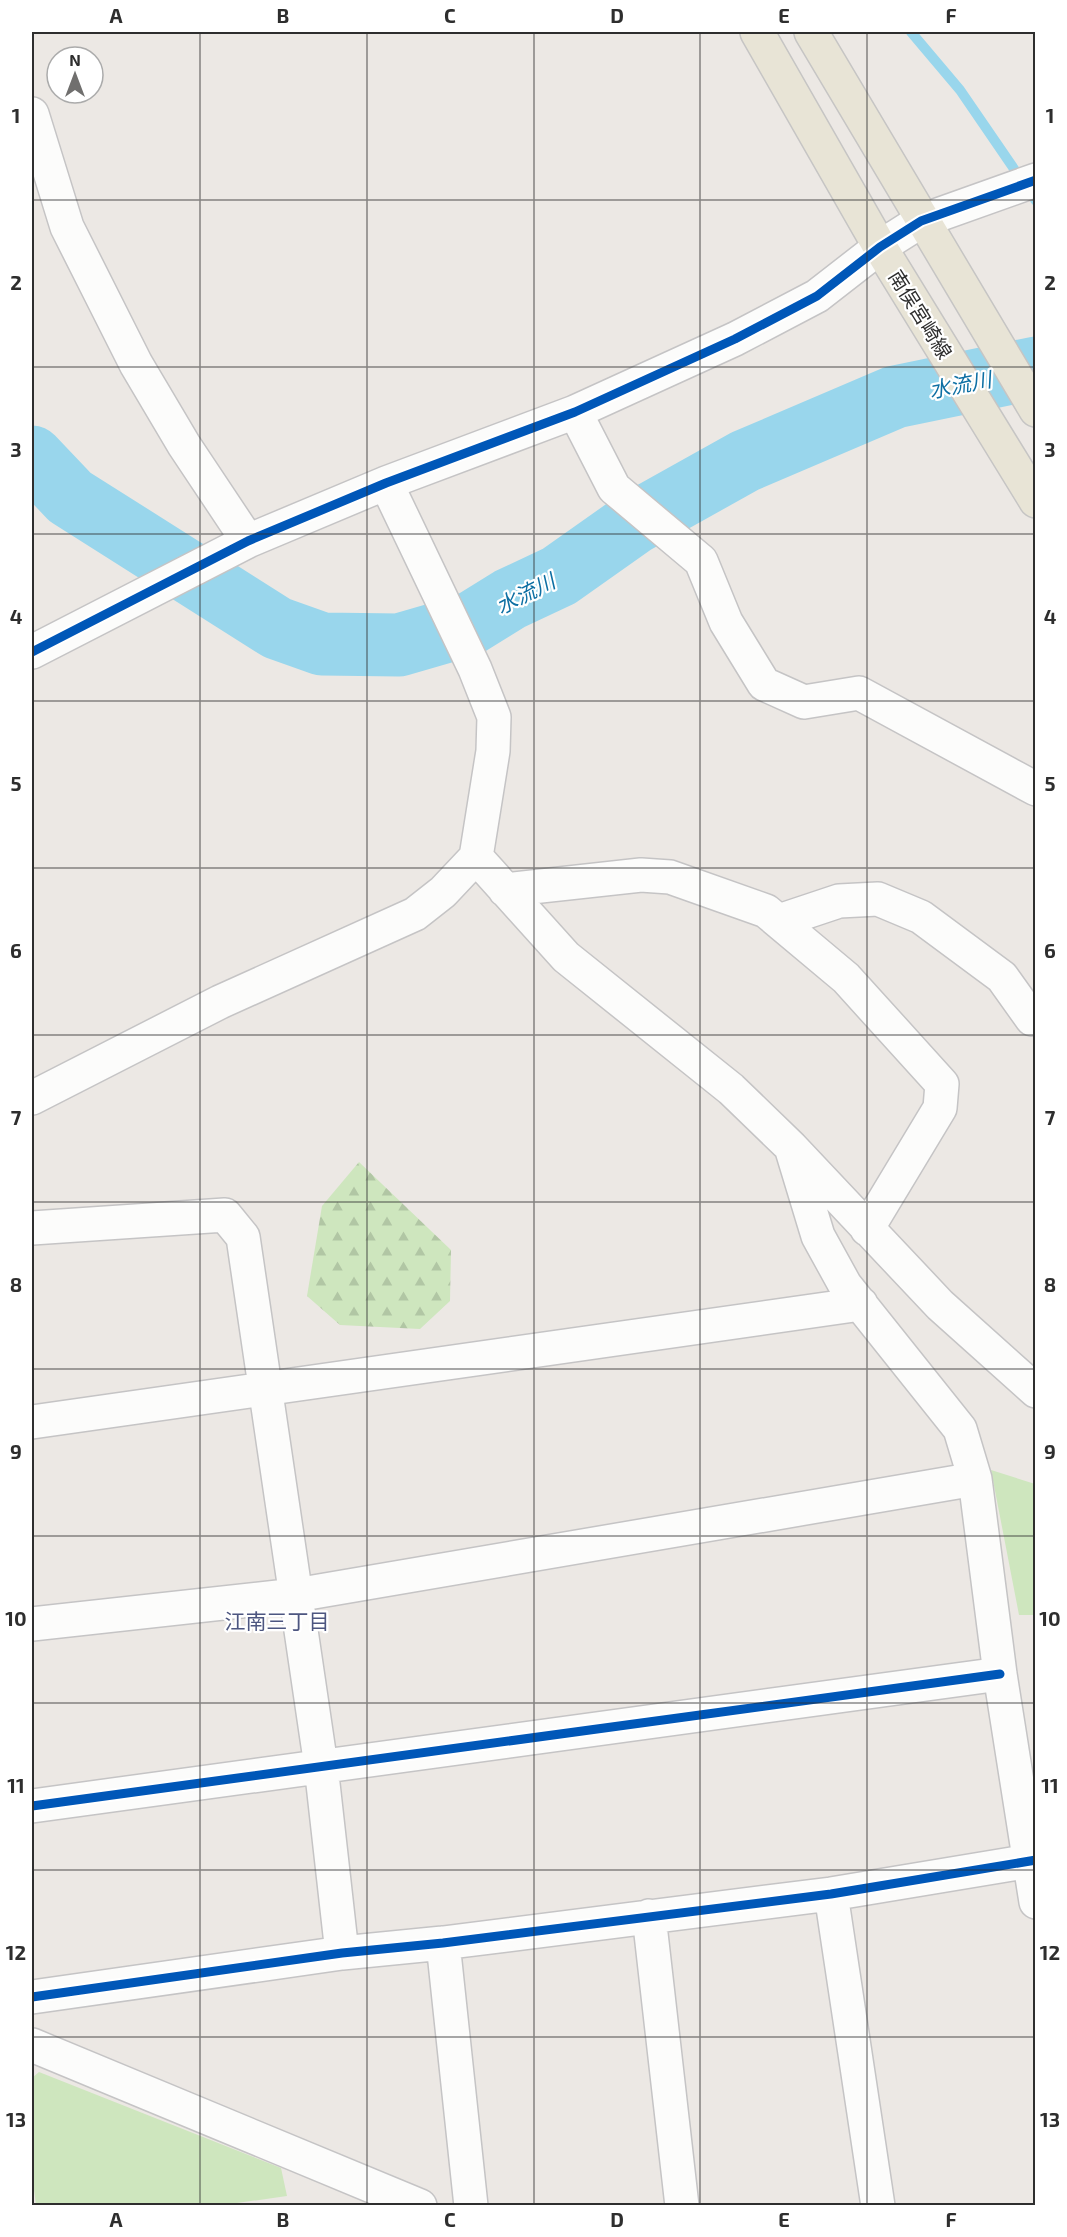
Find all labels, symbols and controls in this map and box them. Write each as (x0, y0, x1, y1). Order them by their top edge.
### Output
text: A (109, 3, 123, 27)
text: B (277, 3, 289, 27)
text: C (444, 3, 456, 27)
text: D (610, 3, 624, 27)
text: E (778, 3, 790, 27)
text: F (945, 3, 957, 27)
north arrow (45, 45, 105, 105)
text: N (69, 50, 81, 69)
text: 1 (12, 103, 20, 127)
text: 1 (1046, 103, 1054, 127)
street label: 南俣宮崎線 (884, 265, 958, 363)
text: 2 (10, 270, 22, 294)
text: 2 (1044, 270, 1056, 294)
water label: 水流川 (927, 365, 995, 402)
text: 3 (10, 437, 22, 461)
text: 3 (1044, 437, 1056, 461)
water label: 水流川 (491, 567, 561, 618)
text: 4 (10, 604, 23, 628)
text: 4 (1044, 604, 1057, 628)
text: 5 (10, 771, 22, 795)
text: 5 (1044, 771, 1056, 795)
text: 6 (10, 938, 22, 962)
text: 6 (1044, 938, 1056, 962)
text: 7 (11, 1105, 22, 1129)
text: 7 (1045, 1105, 1056, 1129)
text: 8 (10, 1272, 22, 1296)
text: 8 (1044, 1272, 1056, 1296)
text: 9 (10, 1439, 22, 1463)
text: 9 (1044, 1439, 1056, 1463)
text: 10 (5, 1606, 27, 1630)
text: 10 (1039, 1606, 1061, 1630)
district label: 江南三丁目 (225, 1608, 330, 1633)
text: 11 (7, 1773, 25, 1797)
text: 11 (1041, 1773, 1059, 1797)
text: 12 (6, 1940, 26, 1964)
text: 12 (1040, 1940, 1060, 1964)
text: 13 (6, 2107, 26, 2131)
text: 13 (1040, 2107, 1060, 2131)
text: A (109, 2207, 123, 2231)
text: B (277, 2207, 289, 2231)
text: C (444, 2207, 456, 2231)
text: D (610, 2207, 624, 2231)
text: E (778, 2207, 790, 2231)
text: F (945, 2207, 957, 2231)

